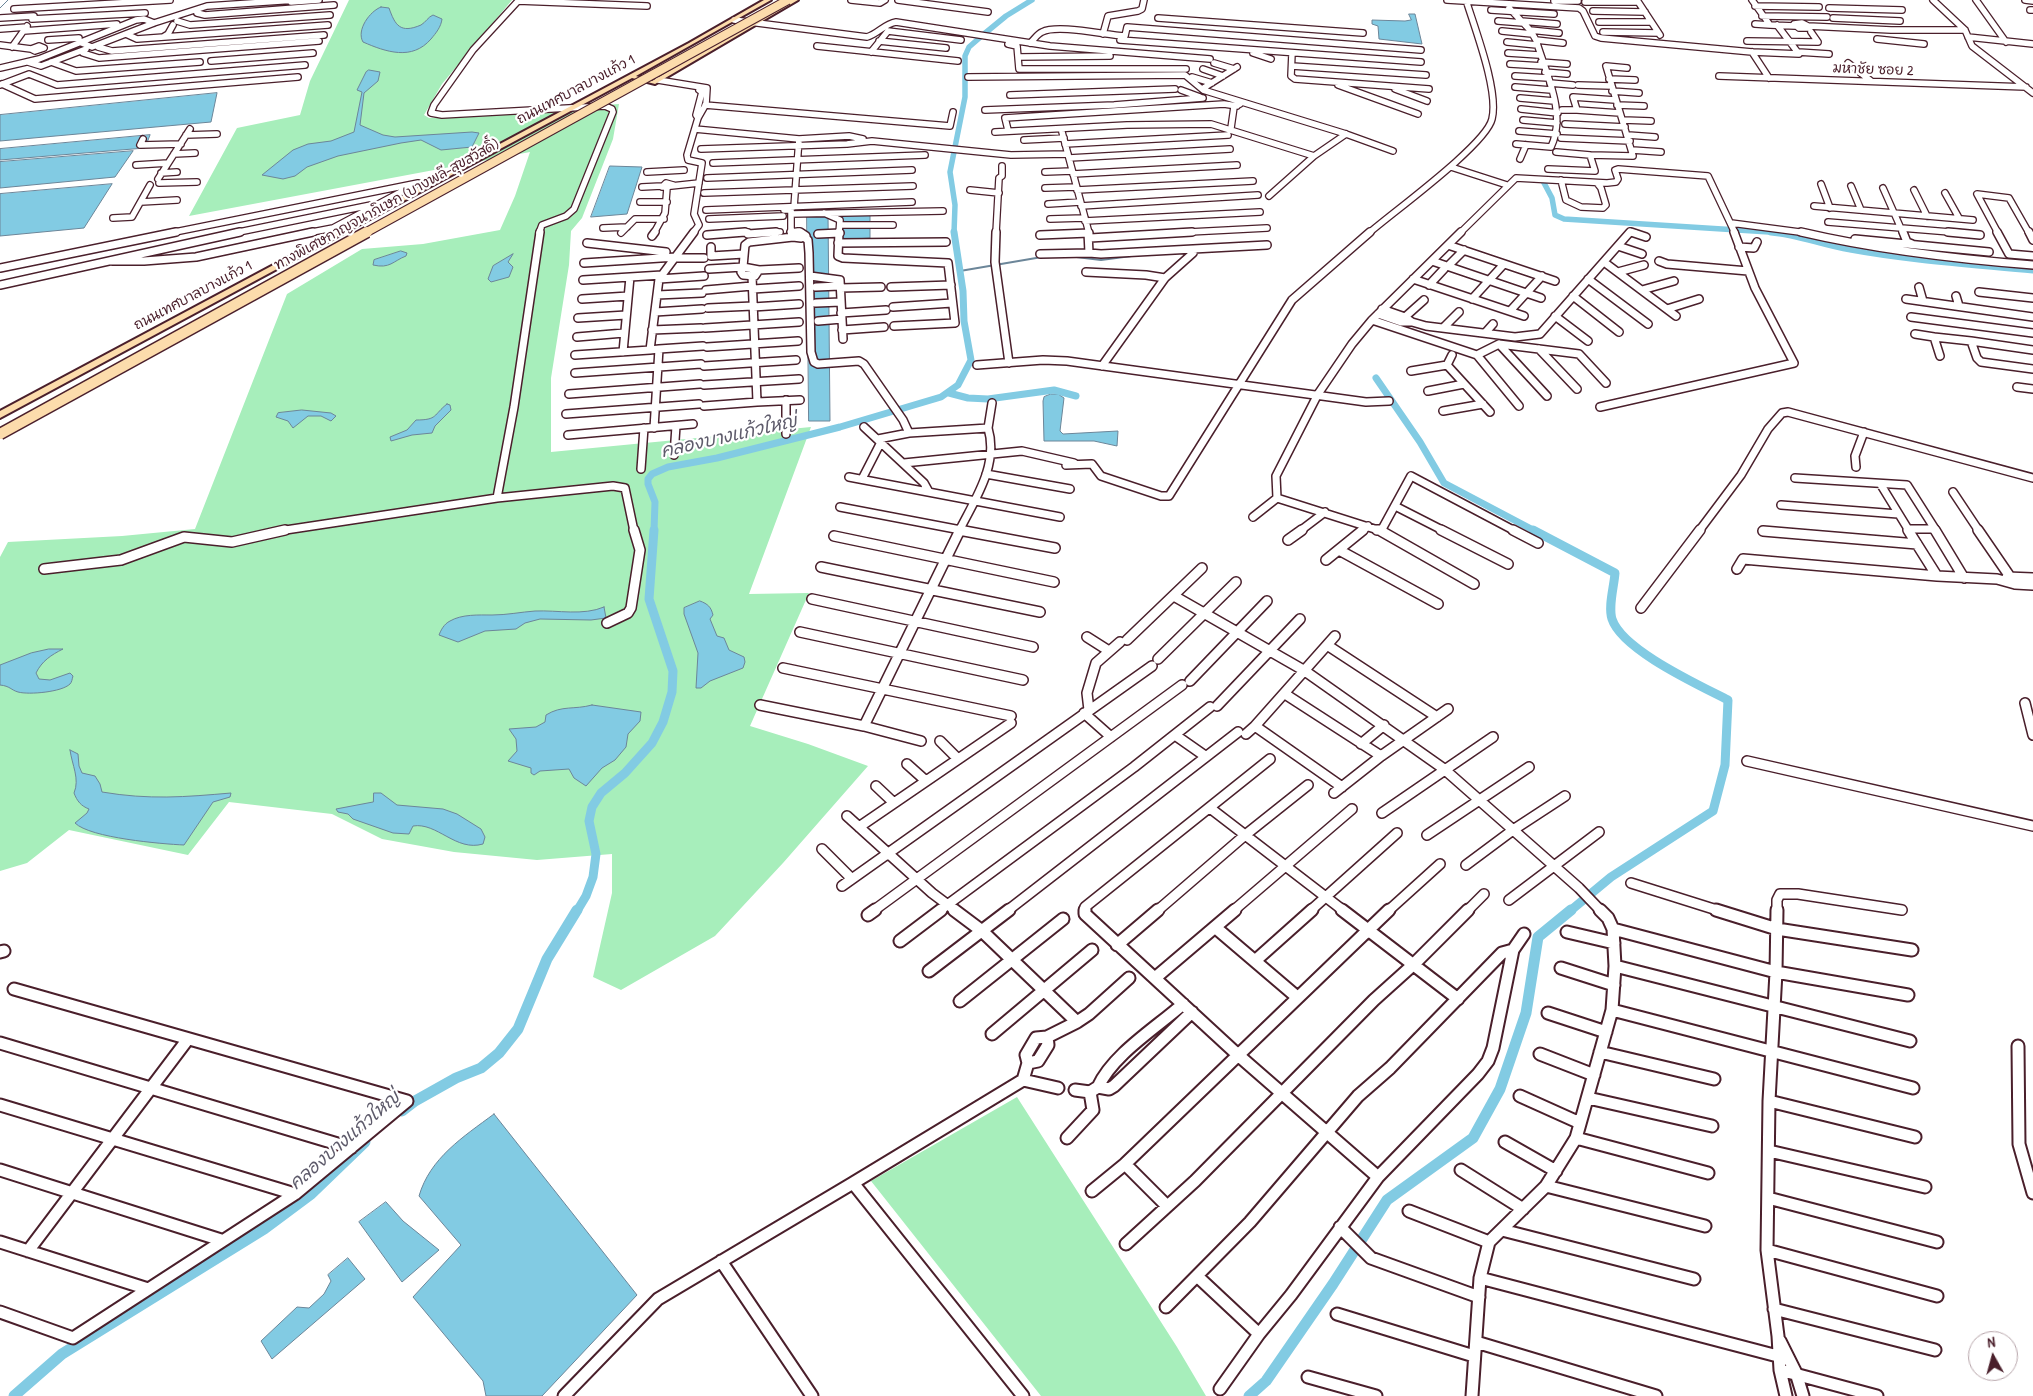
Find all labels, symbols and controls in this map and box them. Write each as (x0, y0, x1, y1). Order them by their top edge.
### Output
street label: ถนนเทศบาลบางแก้ว 1 (514, 52, 638, 128)
street label: มหาชัย ซอย 2 (1832, 60, 1914, 80)
street label: ทางพิเศษกาญจนาภิเษก (บางพลี-สุขสวัสดิ์) (271, 136, 503, 274)
street label: ถนนเทศบาลบางแก้ว 1 (131, 258, 255, 334)
water label: คลองบางแก้วใหญ่ (659, 411, 799, 463)
water label: คลองบางแก้วใหญ่ (285, 1087, 405, 1195)
north arrow (1968, 1331, 2018, 1381)
text: N (1986, 1332, 1996, 1351)

